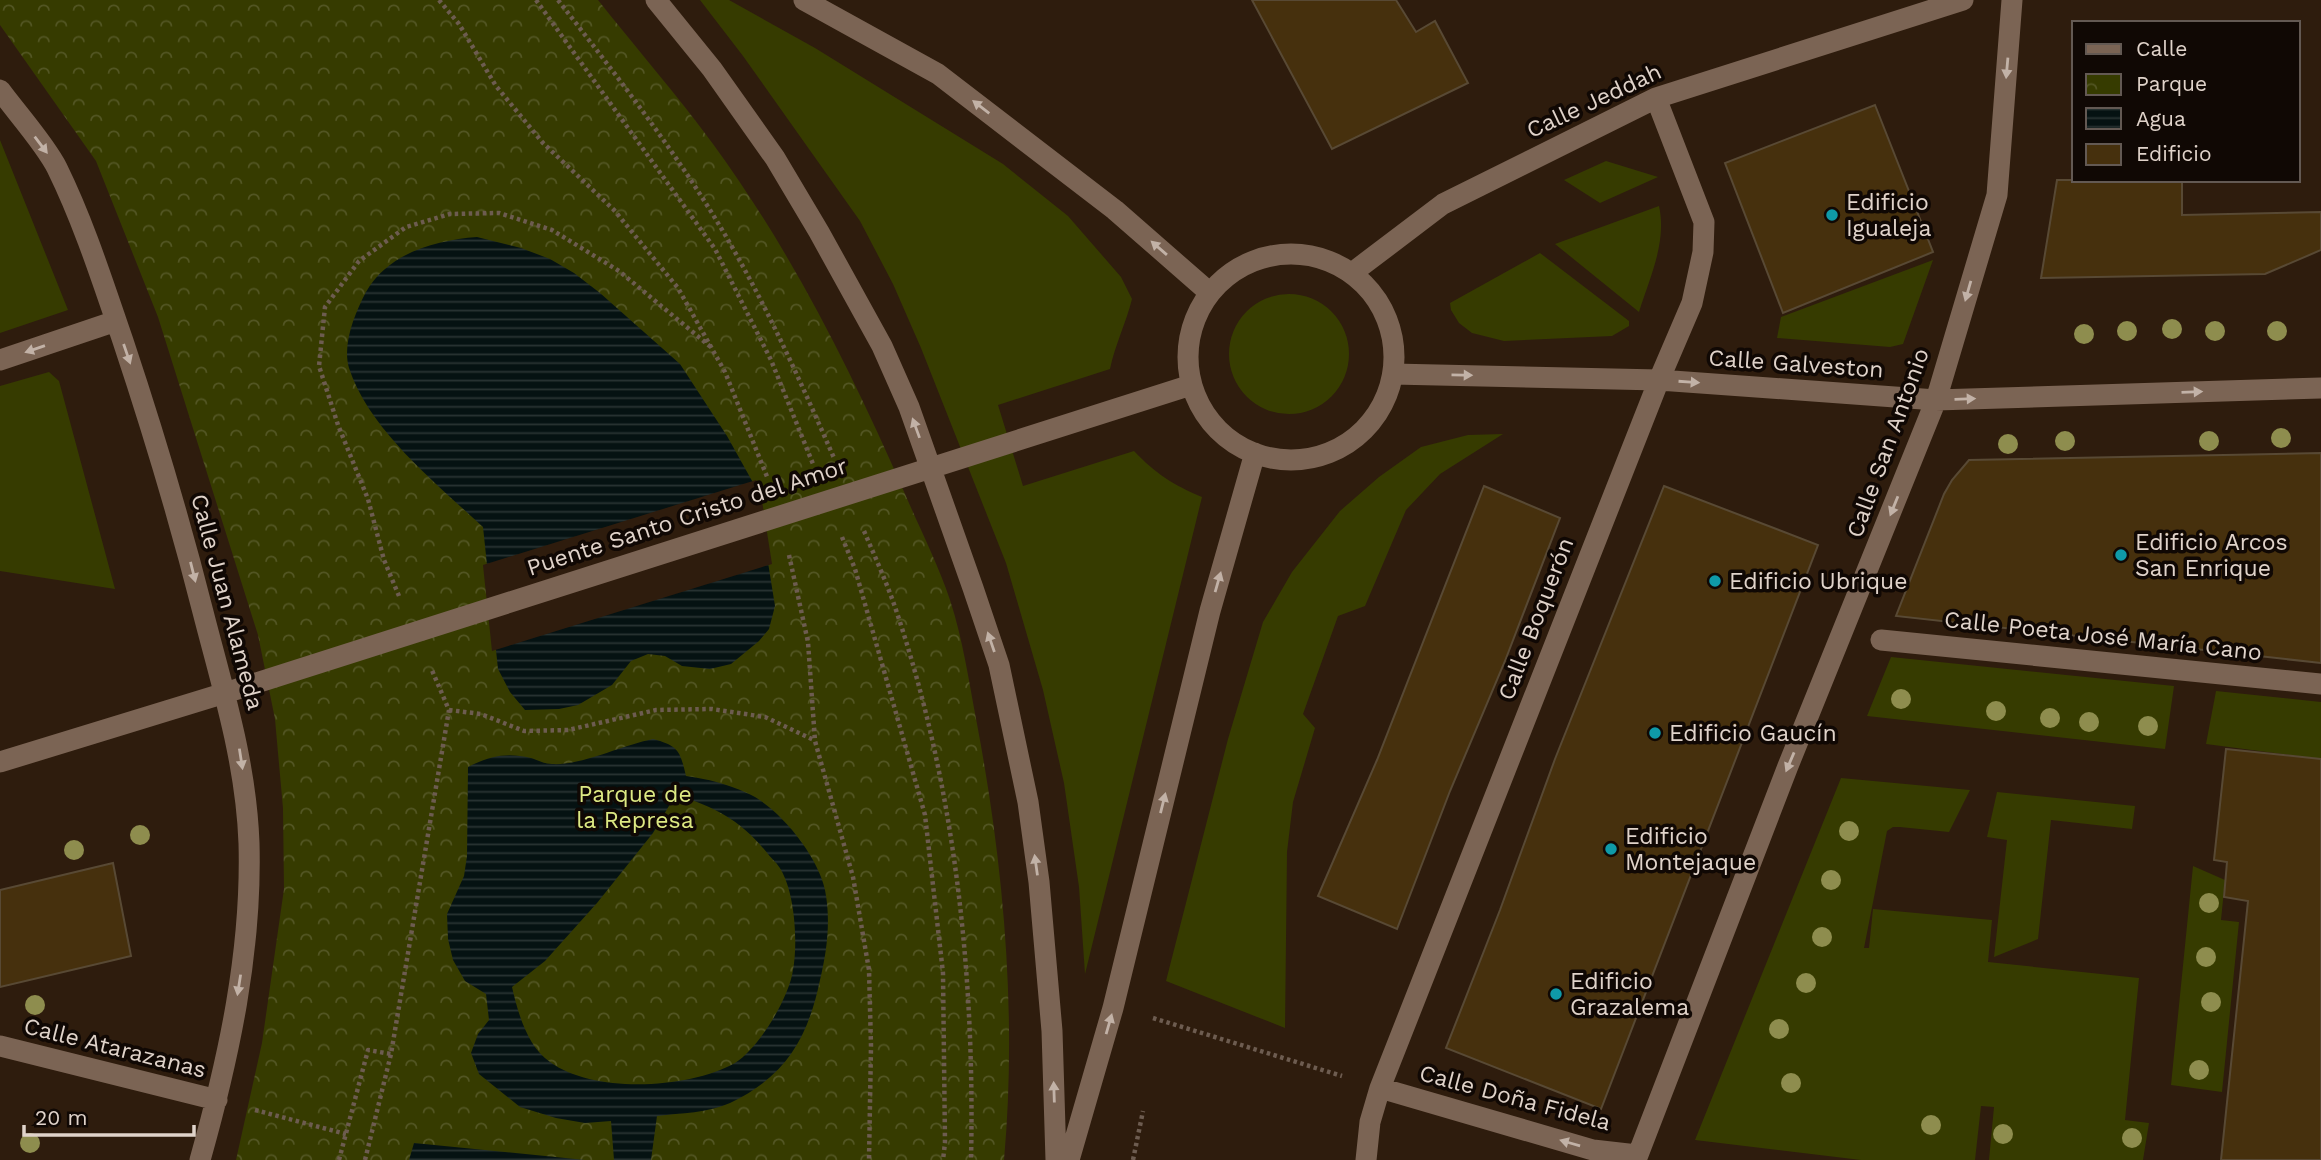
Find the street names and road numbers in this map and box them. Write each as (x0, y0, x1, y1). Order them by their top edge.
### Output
street label: Calle Jeddah (1522, 58, 1666, 144)
street label: Calle Galveston (1708, 344, 1884, 384)
street label: Calle San Antonio (1841, 345, 1935, 541)
street label: Puente Santo Cristo del Amor (524, 452, 850, 582)
street label: Calle Juan Alameda (185, 491, 269, 713)
street label: Calle Boquerón (1493, 534, 1579, 704)
street label: Calle Poeta José María Cano (1943, 606, 2263, 666)
street label: Calle Atarazanas (21, 1012, 209, 1084)
street label: Calle Doña Fidela (1416, 1059, 1614, 1137)

